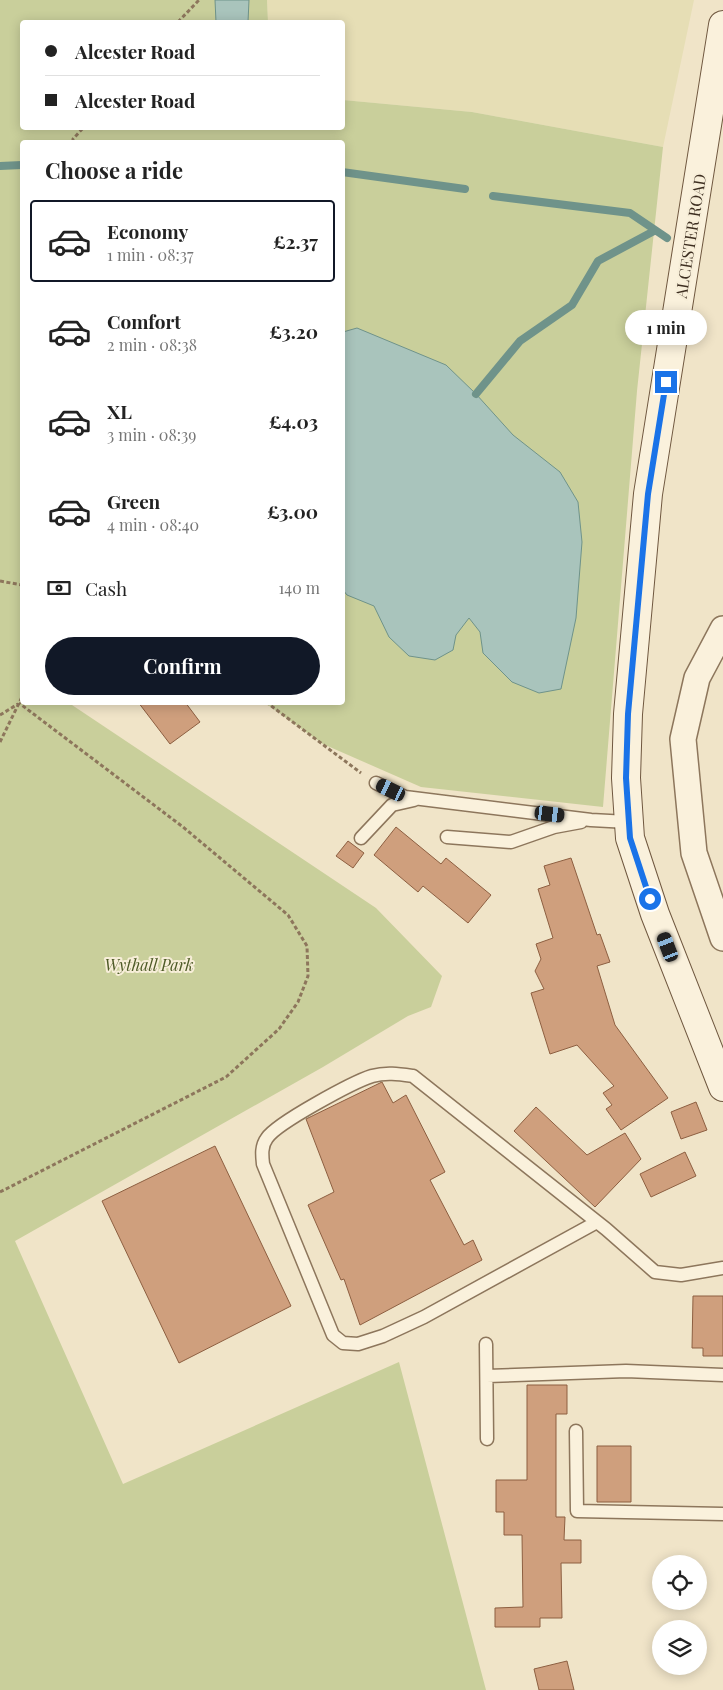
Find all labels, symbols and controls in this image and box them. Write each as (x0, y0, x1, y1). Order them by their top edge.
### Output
text: Alcester Road (75, 38, 195, 64)
text: Alcester Road (75, 87, 195, 113)
text: Choose a ride (45, 155, 183, 185)
street label: ALCESTER ROAD (670, 172, 710, 301)
text: Economy (107, 218, 188, 244)
icon: car (47, 219, 92, 264)
text: £2.37 (273, 228, 318, 254)
text: 1 min · 08:37 (107, 244, 193, 265)
text: Comfort (107, 308, 181, 334)
icon: car (47, 309, 92, 354)
callout: 1 min (625, 310, 707, 344)
text: 1 min (646, 317, 686, 338)
text: £3.20 (269, 318, 318, 344)
text: 2 min · 08:38 (107, 334, 197, 355)
route end (655, 371, 677, 393)
text: XL (107, 398, 132, 424)
icon: car (47, 399, 92, 444)
text: £4.03 (269, 408, 318, 434)
text: 3 min · 08:39 (107, 424, 196, 445)
text: Green (107, 488, 160, 514)
icon: car (47, 489, 92, 534)
text: £3.00 (267, 498, 318, 524)
text: 4 min · 08:40 (107, 514, 199, 535)
icon: cash (45, 574, 73, 602)
text: Cash (85, 575, 127, 601)
text: 140 m (278, 577, 320, 598)
button: Confirm (45, 637, 320, 695)
car (374, 777, 407, 803)
car (534, 805, 565, 823)
route start (639, 888, 661, 910)
car (655, 930, 680, 964)
park label: Wythall Park (104, 954, 194, 975)
map controls (652, 1555, 707, 1675)
button: locate (652, 1555, 707, 1610)
button: layers (652, 1620, 707, 1675)

